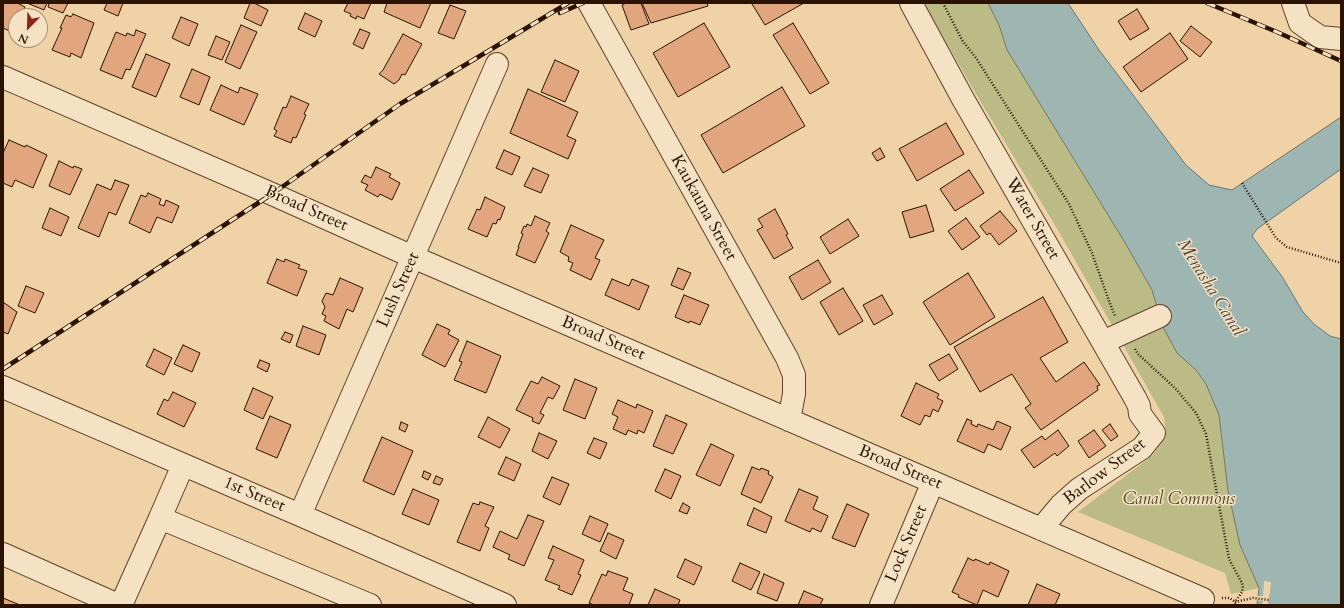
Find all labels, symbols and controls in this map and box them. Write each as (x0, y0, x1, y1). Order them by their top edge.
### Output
north arrow (8, 8, 48, 48)
text: N (16, 30, 31, 47)
street label: Kaukauna Street (666, 152, 740, 264)
street label: Water Street (1000, 175, 1064, 263)
street label: Broad Street (261, 182, 351, 236)
water label: Menasha Canal (1171, 235, 1249, 341)
street label: Lush Street (373, 249, 425, 331)
street label: Broad Street (558, 312, 648, 366)
street label: Barlow Street (1060, 434, 1150, 510)
street label: Broad Street (855, 441, 945, 495)
street label: 1st Street (220, 473, 288, 517)
park label: Canal Commons (1123, 490, 1235, 510)
street label: Lock Street (882, 502, 932, 586)

